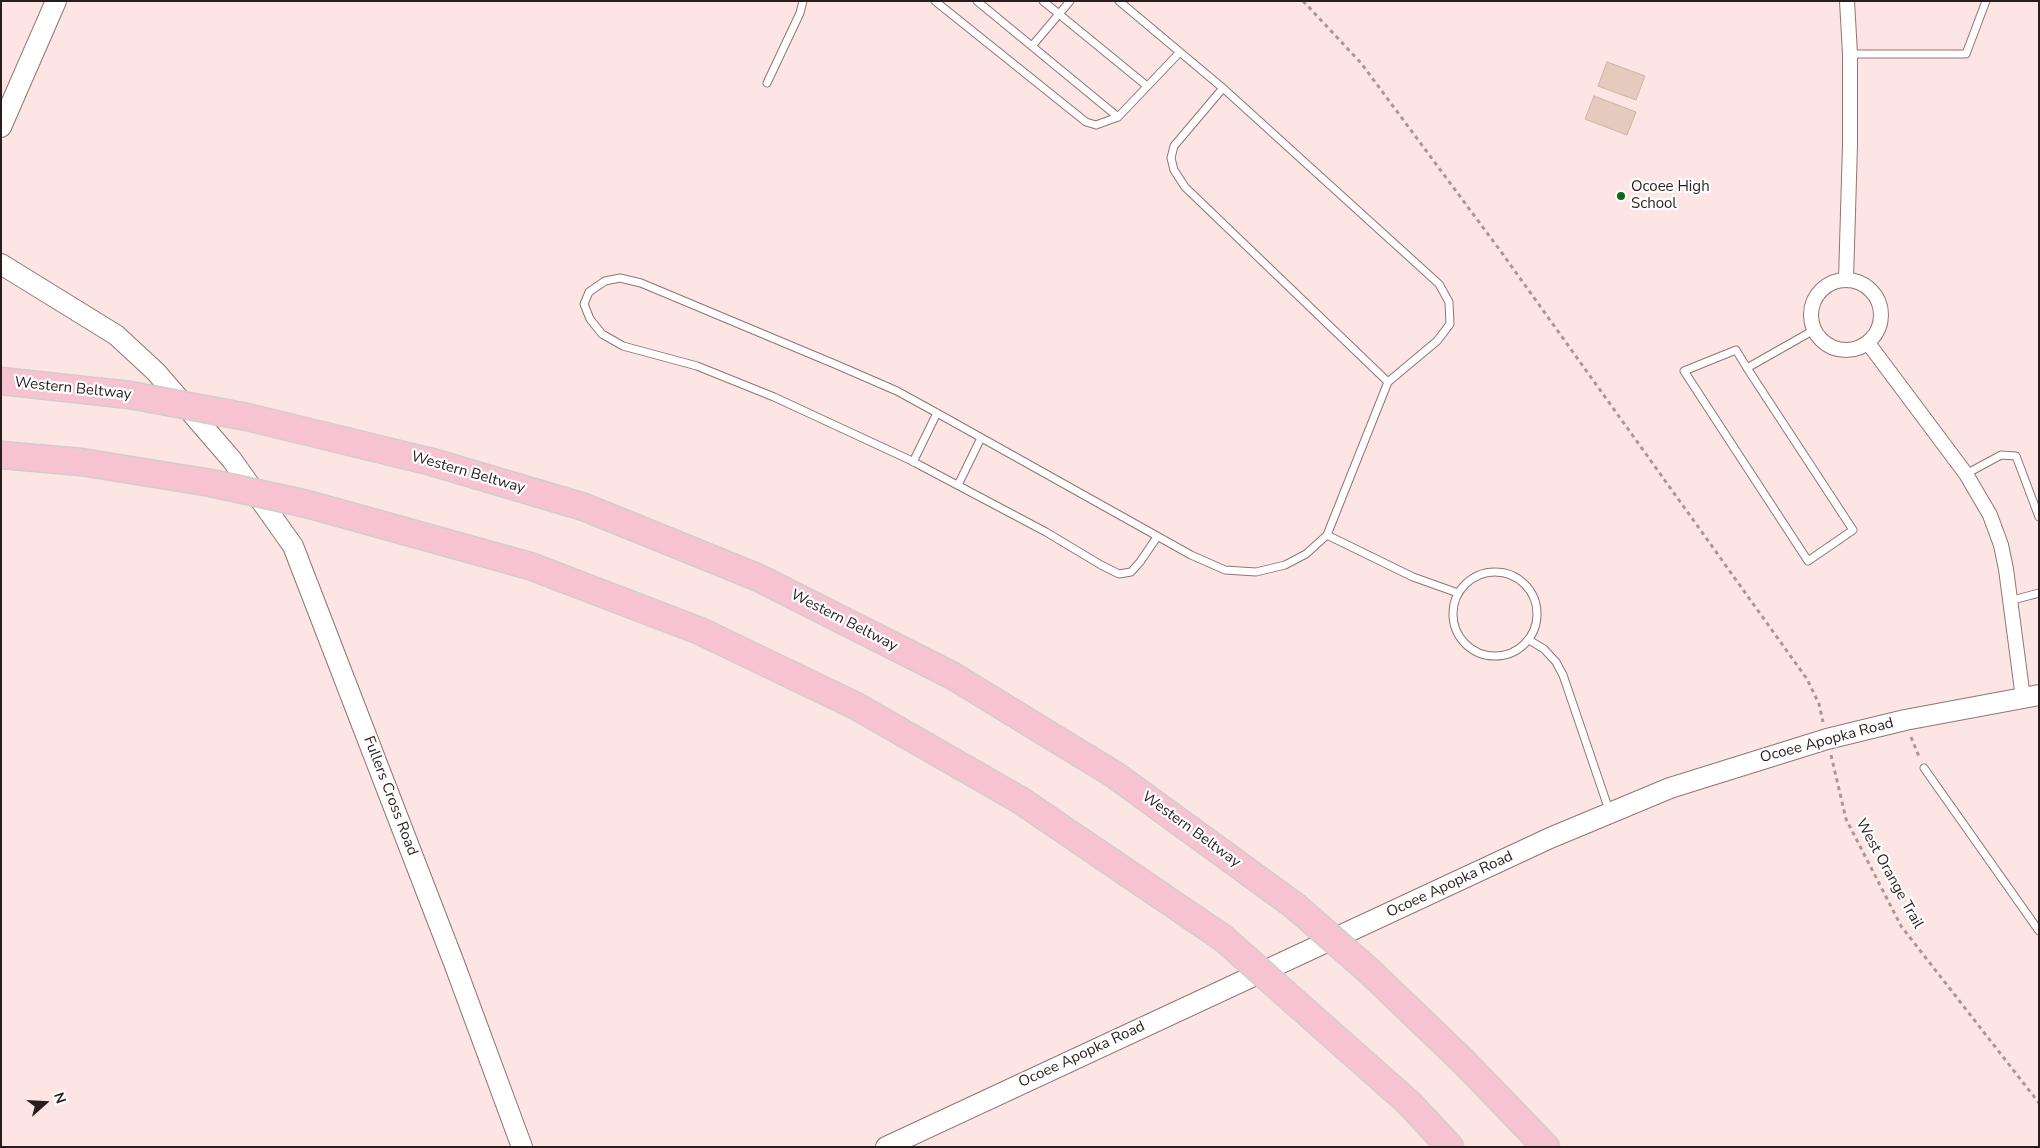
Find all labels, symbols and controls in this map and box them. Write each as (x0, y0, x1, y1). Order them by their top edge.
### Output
place label: Ocoee High School (1631, 178, 1710, 213)
marker: Ocoee High School (1615, 190, 1627, 202)
street label: Western Beltway (14, 374, 132, 404)
street label: Western Beltway (409, 448, 527, 498)
street label: Western Beltway (788, 586, 900, 656)
street label: Ocoee Apopka Road (1758, 715, 1896, 767)
street label: Fullers Cross Road (359, 734, 421, 858)
street label: Western Beltway (1138, 788, 1244, 872)
street label: West Orange Trail (1851, 816, 1927, 932)
street label: Ocoee Apopka Road (1384, 848, 1516, 922)
street label: Ocoee Apopka Road (1016, 1018, 1148, 1092)
north arrow (20, 1078, 70, 1128)
text: N (49, 1090, 70, 1106)

